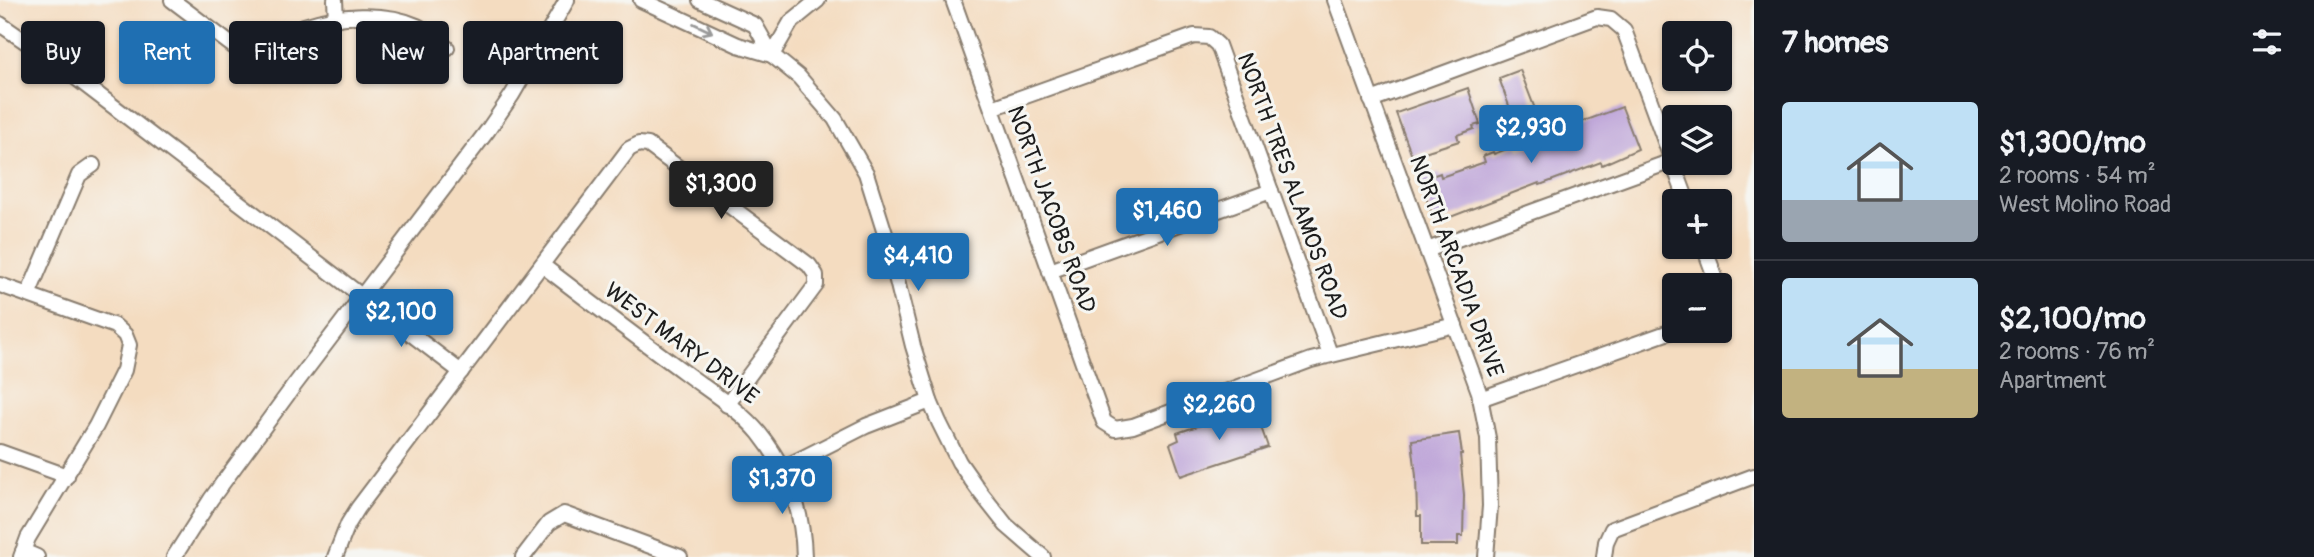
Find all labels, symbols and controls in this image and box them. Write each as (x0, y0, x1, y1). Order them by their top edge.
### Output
chip: Buy (21, 21, 105, 84)
chip: Rent (119, 21, 215, 84)
chip: Filters (229, 21, 342, 84)
chip: New (356, 21, 449, 84)
chip: Apartment (463, 21, 623, 84)
map controls (1662, 21, 1732, 343)
button: locate (1662, 21, 1732, 91)
one-way arrow (692, 22, 713, 35)
icon: filters (2248, 23, 2286, 61)
text: 7 homes (1782, 24, 1889, 61)
street label: NORTH TRES ALAMOS ROAD (1231, 49, 1354, 324)
street label: NORTH JACOBS ROAD (1001, 102, 1102, 317)
button: layers (1662, 105, 1732, 175)
pin: $2,930 (1474, 106, 1588, 165)
text: $2,930 (1495, 113, 1567, 142)
text: $1,300/mo (1999, 124, 2146, 161)
icon: home (1838, 130, 1922, 214)
street label: NORTH ARCADIA DRIVE (1403, 151, 1510, 381)
text: 2 rooms · 54 m² (1999, 161, 2156, 190)
pin: $1,300 (664, 162, 778, 221)
text: $1,300 (685, 169, 757, 198)
pin: $1,460 (1110, 188, 1224, 248)
button: + (1662, 189, 1732, 259)
text: West Molino Road (1999, 190, 2171, 219)
text: $1,460 (1132, 196, 1202, 225)
pin: $4,410 (861, 233, 975, 293)
text: $4,410 (883, 241, 953, 270)
button: − (1662, 273, 1732, 343)
street label: WEST MARY DRIVE (599, 276, 765, 411)
pin: $2,100 (344, 290, 458, 349)
text: $2,100 (365, 297, 437, 326)
text: $2,100/mo (1999, 300, 2146, 337)
icon: home (1838, 306, 1922, 390)
text: 2 rooms · 76 m² (1999, 337, 2155, 366)
text: Apartment (1999, 366, 2106, 395)
pin: $2,260 (1162, 382, 1276, 442)
text: $2,260 (1182, 390, 1256, 419)
pin: $1,370 (725, 456, 839, 516)
text: $1,370 (748, 464, 816, 493)

